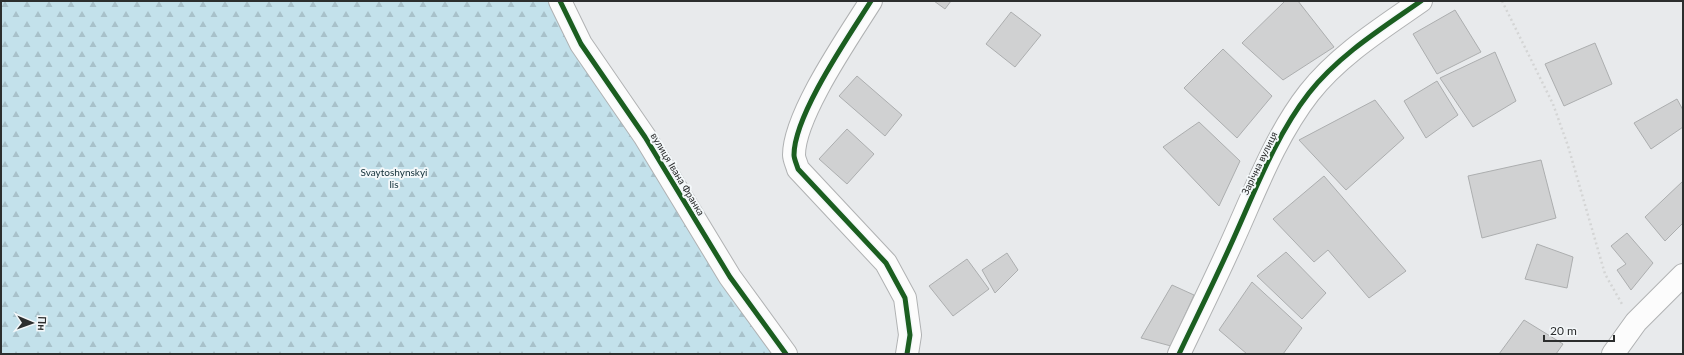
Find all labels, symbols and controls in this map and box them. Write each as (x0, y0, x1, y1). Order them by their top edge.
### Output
street label: Зарічна вулиця (1238, 129, 1280, 197)
street label: вулиця Івана Франка (649, 130, 708, 218)
park label: Svaytoshynskyi lis (361, 166, 427, 190)
north arrow (12, 303, 52, 343)
text: Пн (36, 316, 49, 331)
scale bar (1544, 317, 1614, 343)
text: 20 m (1550, 323, 1577, 338)

